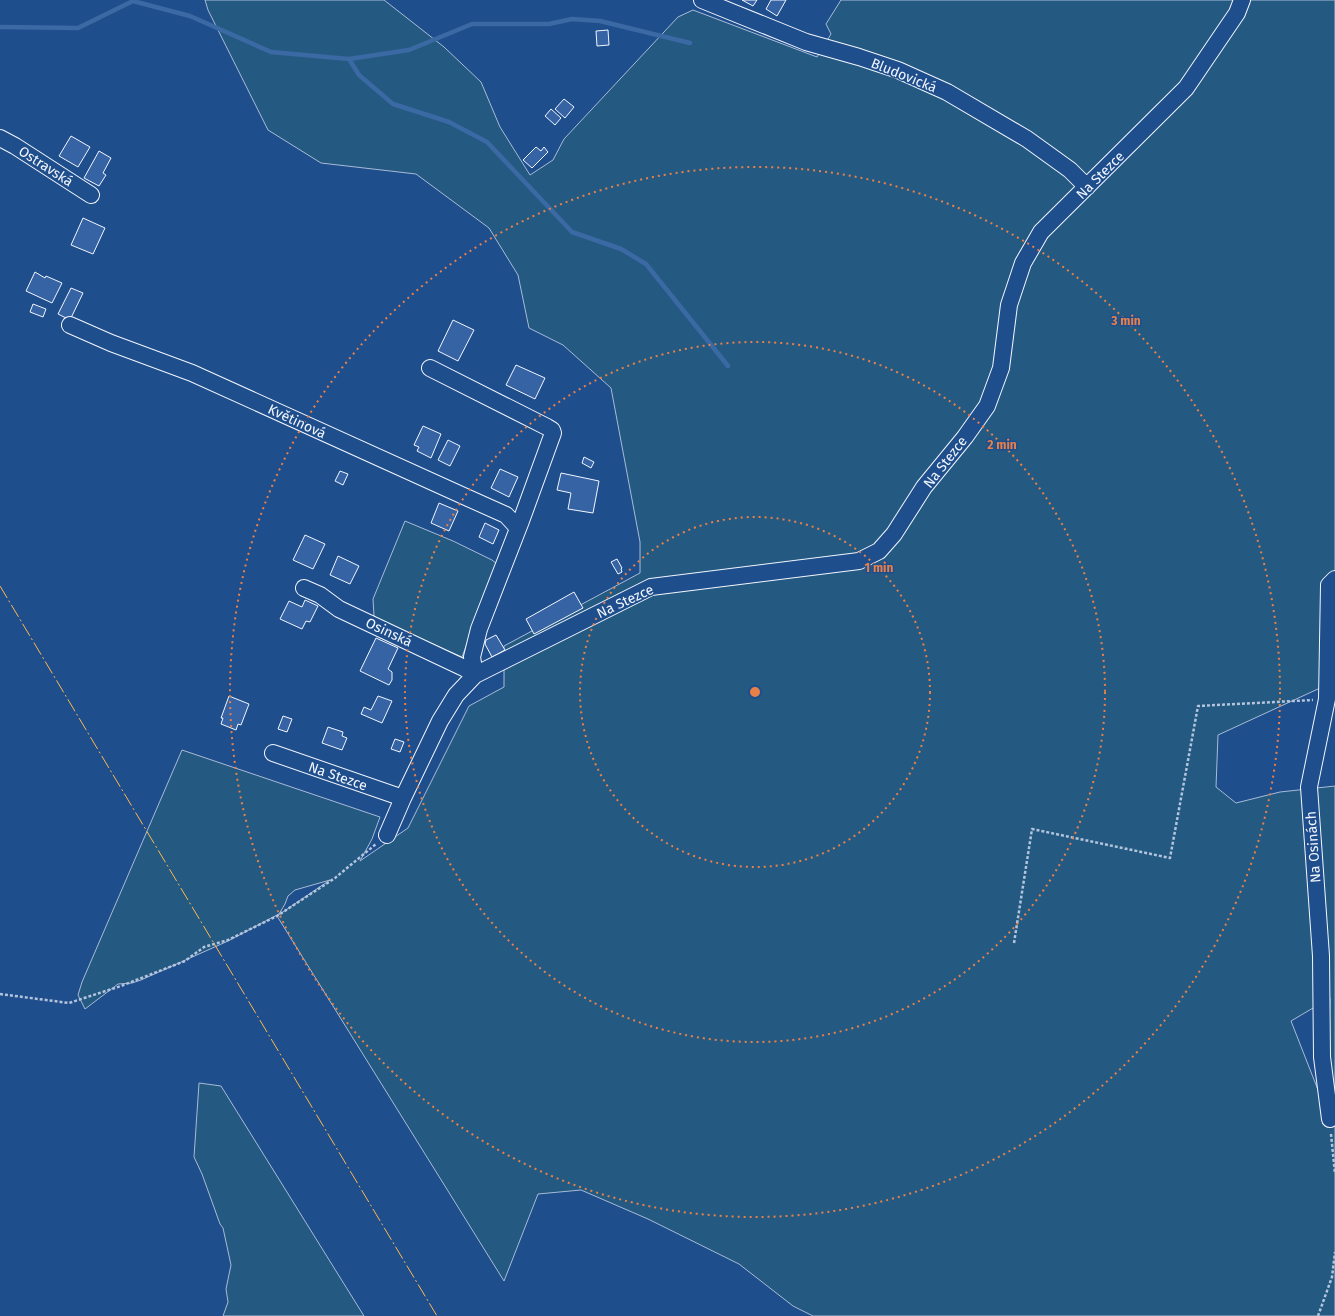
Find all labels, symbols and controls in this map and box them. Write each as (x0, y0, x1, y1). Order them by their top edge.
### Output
street label: Bludovická (868, 55, 939, 96)
street label: Ostravská (15, 143, 76, 190)
street label: Na Stezce (1073, 148, 1128, 203)
text: 3 min (1110, 314, 1141, 328)
street label: Květinová (265, 401, 329, 442)
street label: Na Stezce (920, 433, 971, 492)
text: 2 min (987, 438, 1017, 452)
text: 1 min (865, 561, 893, 575)
street label: Na Stezce (594, 581, 656, 622)
street label: Osinská (363, 614, 415, 651)
centre of rings (748, 685, 762, 699)
street label: Na Stezce (306, 759, 369, 794)
street label: Na Osinách (1303, 811, 1324, 883)

